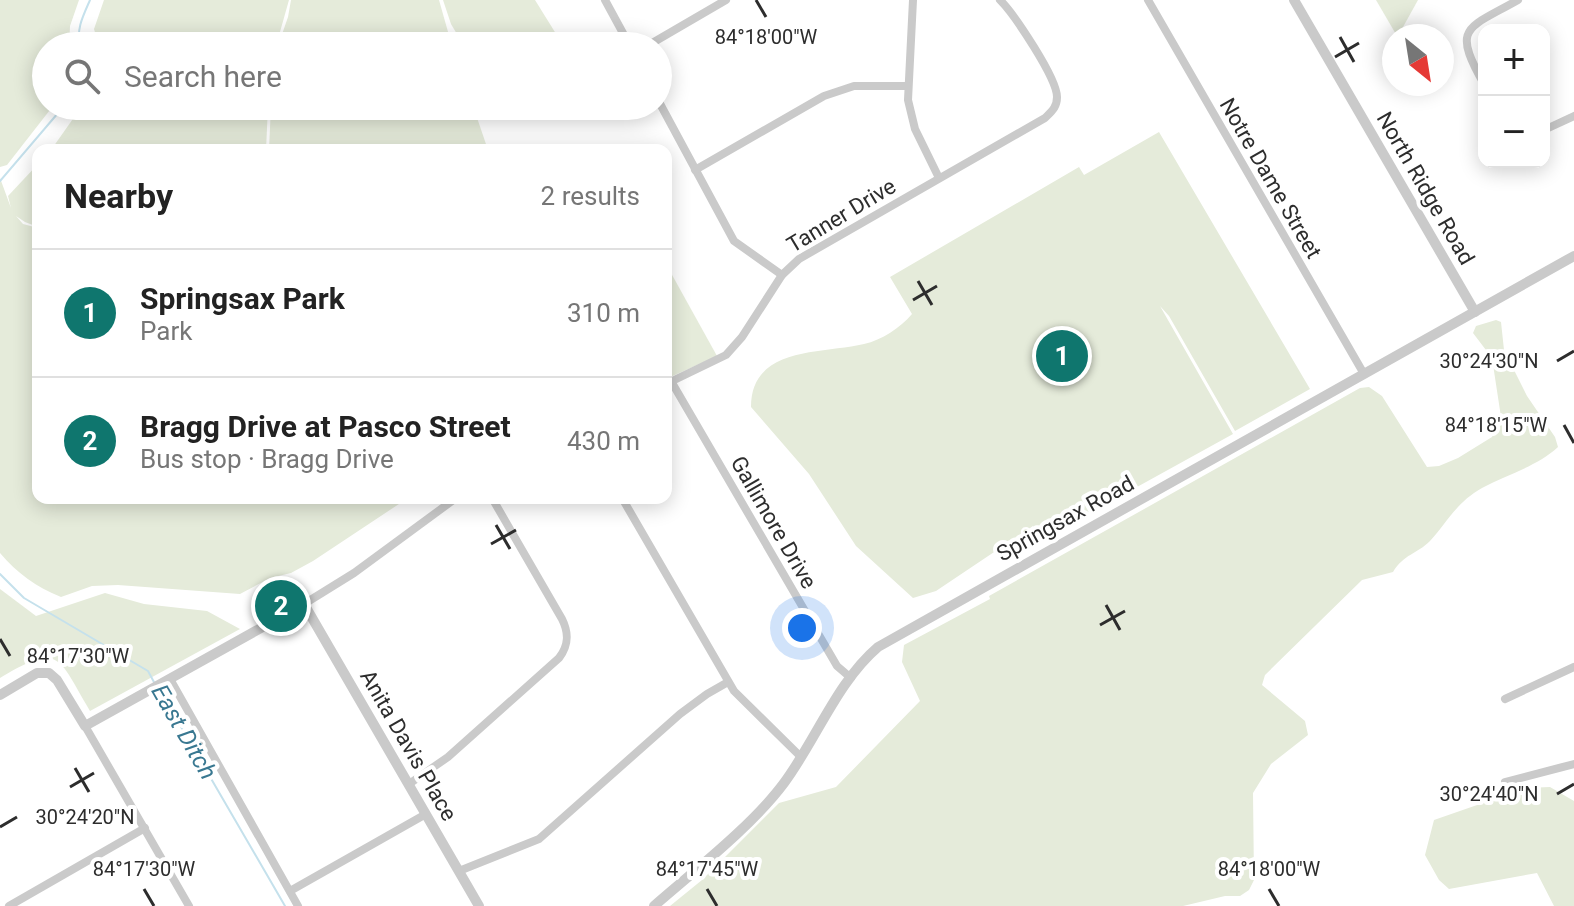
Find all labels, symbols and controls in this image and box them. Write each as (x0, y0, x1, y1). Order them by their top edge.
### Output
north arrow (1382, 24, 1454, 96)
map controls (1478, 24, 1550, 168)
button: + (1478, 24, 1550, 96)
text: 84°18'00"W (715, 25, 818, 49)
search box (32, 32, 672, 120)
icon: search (60, 54, 104, 98)
text: Search here (124, 59, 282, 94)
street label: Notre Dame Street (1215, 94, 1327, 263)
button: − (1478, 96, 1550, 168)
street label: North Ridge Road (1372, 107, 1479, 269)
street label: Tanner Drive (782, 173, 900, 258)
text: Nearby (64, 176, 173, 216)
text: 2 results (541, 181, 640, 211)
text: Springsax Park (140, 281, 345, 316)
text: 1 (83, 298, 97, 328)
text: 310 m (567, 298, 640, 328)
text: Park (140, 316, 192, 346)
pin: 1 (1036, 326, 1088, 386)
text: 30°24'30"N (1439, 349, 1539, 373)
text: Bragg Drive at Pasco Street (140, 409, 511, 444)
text: 84°18'15"W (1445, 413, 1548, 437)
text: 2 (83, 426, 97, 456)
text: 430 m (567, 426, 640, 456)
text: Bus stop · Bragg Drive (140, 444, 394, 474)
street label: Gallimore Drive (726, 452, 822, 593)
street label: Springsax Road (992, 470, 1138, 566)
pin: 2 (255, 576, 307, 636)
your location (782, 608, 822, 648)
text: 84°17'30"W (27, 644, 130, 668)
street label: Anita Davis Place (355, 665, 462, 825)
water label: East Ditch (146, 680, 222, 784)
text: 30°24'40"N (1439, 782, 1539, 806)
text: 30°24'20"N (35, 805, 135, 829)
text: 84°17'30"W (93, 857, 196, 881)
text: 84°17'45"W (656, 857, 759, 881)
text: 84°18'00"W (1218, 857, 1321, 881)

